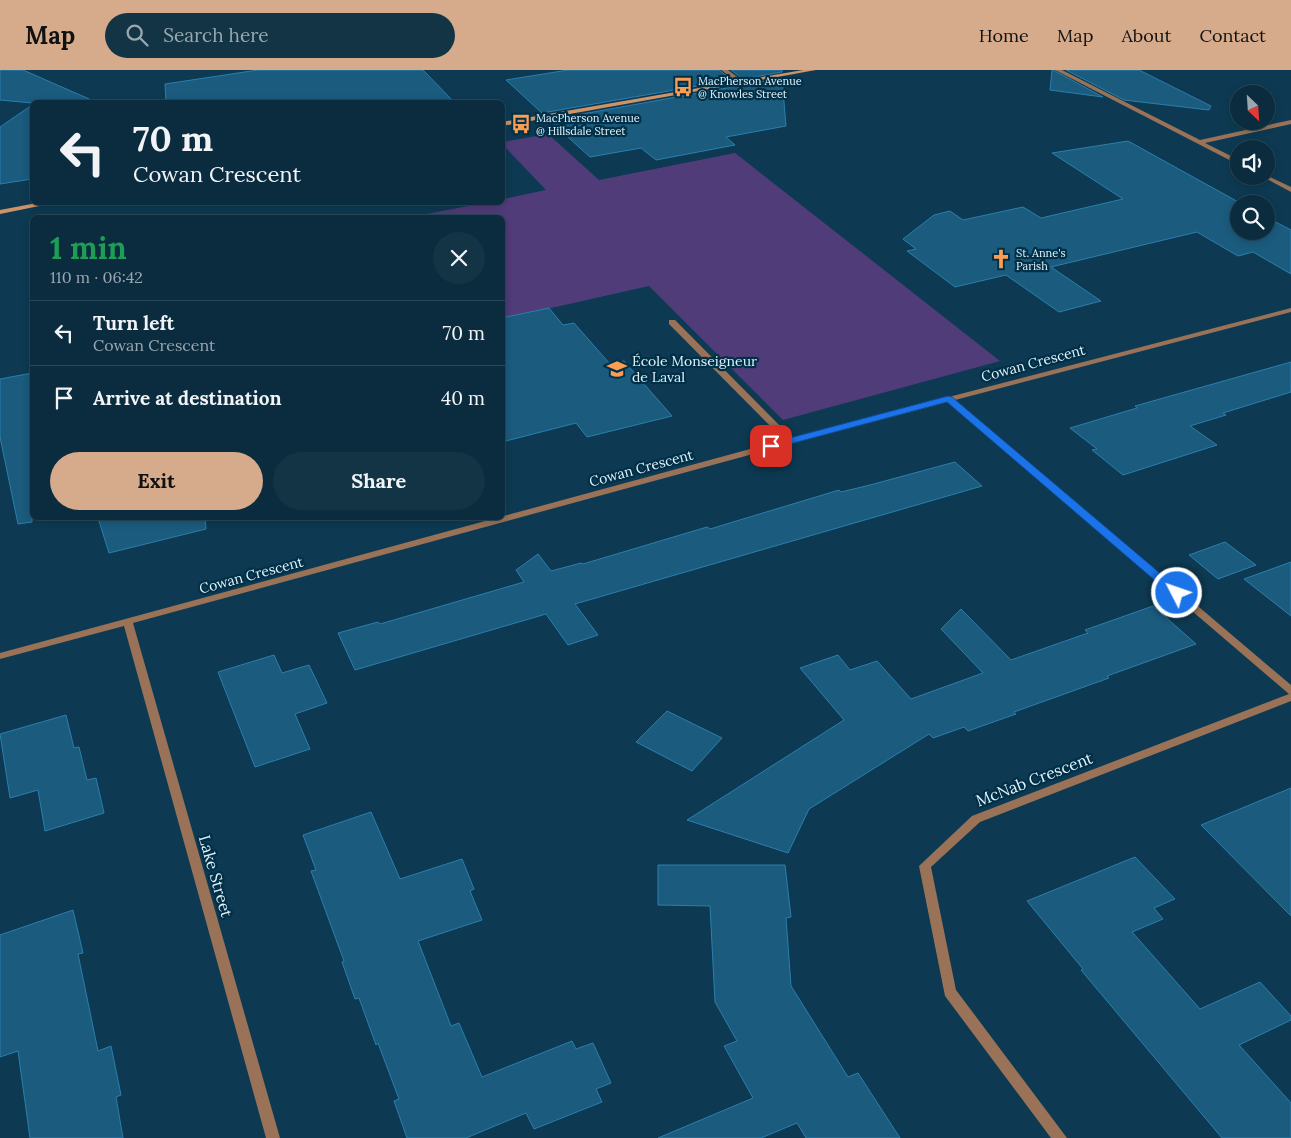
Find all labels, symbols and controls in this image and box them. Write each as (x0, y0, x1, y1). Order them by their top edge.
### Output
search box (105, 13, 455, 58)
text: Map (25, 20, 75, 51)
icon: search (123, 21, 151, 49)
text: Search here (163, 23, 269, 47)
text: Home (979, 24, 1029, 47)
text: Map (1057, 24, 1093, 47)
text: About (1121, 24, 1171, 47)
text: Contact (1199, 24, 1266, 47)
place label: MacPherson Avenue @ Knowles Street (698, 74, 802, 101)
bus stop icon: MacPherson Avenue @ Knowles Street (672, 76, 694, 98)
north arrow (1230, 85, 1275, 130)
map controls (1230, 85, 1275, 240)
place label: MacPherson Avenue @ Hillsdale Street (536, 111, 640, 138)
bus stop icon: MacPherson Avenue @ Hillsdale Street (510, 113, 532, 135)
text: 70 m (133, 116, 213, 161)
icon: left (50, 120, 115, 185)
button: sound (1230, 140, 1275, 185)
text: Cowan Crescent (133, 160, 301, 188)
button: search (1230, 195, 1275, 240)
text: 1 min (50, 229, 127, 267)
button: close (433, 232, 485, 284)
place label: St. Anne's Parish (1016, 246, 1066, 273)
church icon: St. Anne's Parish (990, 248, 1012, 270)
text: 110 m · 06:42 (50, 267, 143, 287)
text: Turn left (93, 311, 174, 335)
icon: left (50, 319, 78, 347)
text: 70 m (442, 321, 485, 345)
text: Cowan Crescent (93, 335, 215, 355)
street label: Cowan Crescent (979, 340, 1088, 386)
place label: École Monseigneur de Laval (632, 352, 757, 386)
school or university icon: École Monseigneur de Laval (606, 358, 628, 380)
icon: arrive (50, 384, 78, 412)
text: Arrive at destination (93, 386, 282, 410)
text: 40 m (441, 386, 485, 410)
pin (750, 425, 792, 467)
icon: arrive (757, 432, 785, 460)
street label: Cowan Crescent (587, 445, 696, 491)
button: Exit (50, 452, 263, 510)
button: Share (273, 452, 485, 510)
street label: Cowan Crescent (197, 552, 306, 598)
position arrow (1150, 566, 1202, 618)
street label: McNab Crescent (973, 747, 1096, 810)
street label: Lake Street (195, 833, 237, 920)

